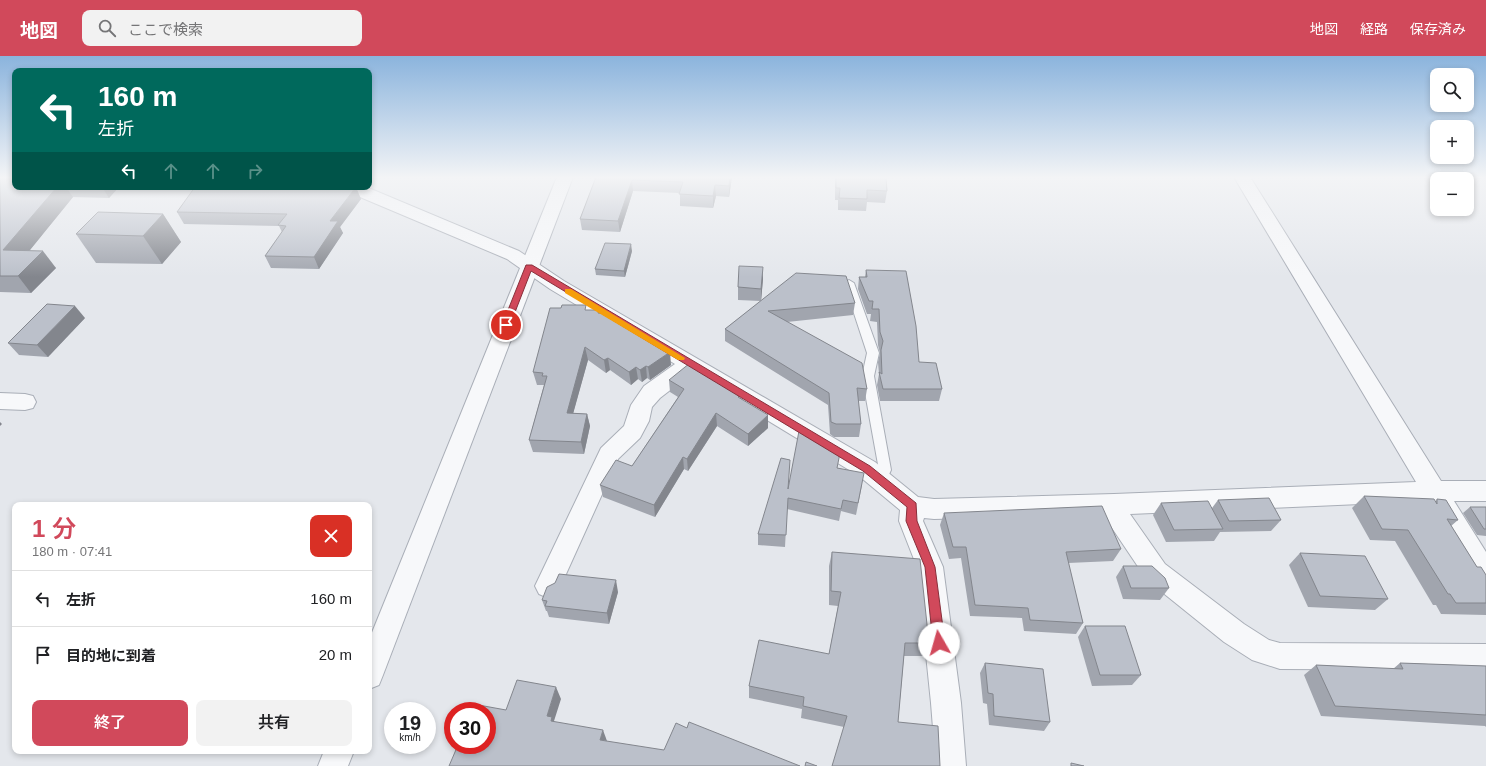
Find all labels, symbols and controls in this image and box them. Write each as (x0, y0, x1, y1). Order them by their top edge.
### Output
search box (82, 10, 362, 46)
icon: search (96, 17, 118, 39)
text: 地図 (20, 20, 58, 41)
text: ここで検索 (128, 21, 203, 38)
text: 地図 (1310, 21, 1338, 37)
text: 経路 (1360, 21, 1388, 37)
text: 保存済み (1410, 21, 1466, 37)
map controls (1430, 68, 1474, 216)
button: search (1430, 68, 1474, 112)
text: 160 m (98, 81, 177, 112)
icon: left (32, 84, 84, 136)
text: 左折 (98, 119, 134, 139)
button: + (1430, 120, 1474, 164)
icon: left (118, 160, 140, 182)
icon: ahead (160, 160, 182, 182)
icon: ahead (202, 160, 224, 182)
icon: right (244, 160, 266, 182)
button: − (1430, 172, 1474, 216)
pin (489, 308, 523, 342)
icon: arrive (495, 314, 517, 336)
text: 1 分 (32, 515, 76, 542)
button: close (310, 515, 352, 557)
text: 180 m · 07:41 (32, 544, 112, 559)
icon: left (32, 588, 54, 610)
text: 160 m (310, 590, 352, 607)
text: 左折 (66, 591, 96, 608)
position arrow (918, 622, 960, 664)
icon: arrive (32, 644, 54, 666)
text: 20 m (319, 646, 352, 663)
text: 目的地に到着 (66, 647, 156, 664)
button: 終了 (32, 700, 188, 746)
button: 共有 (196, 700, 352, 746)
speed limit sign: 30 (444, 702, 496, 754)
text: 19 (399, 712, 421, 734)
text: km/h (399, 732, 421, 743)

